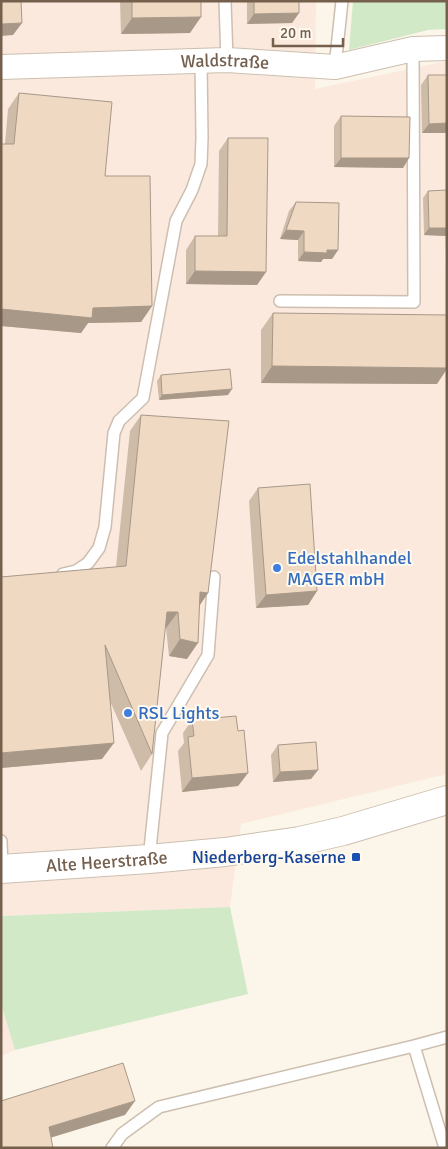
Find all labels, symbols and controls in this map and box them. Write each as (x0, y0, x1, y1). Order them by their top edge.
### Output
scale bar (273, 15, 343, 47)
text: 20 m (280, 24, 311, 42)
street label: Waldstraße (180, 49, 270, 74)
place label: Edelstahlhandel MAGER mbH (287, 547, 412, 590)
marker: Edelstahlhandel MAGER mbH (271, 562, 283, 574)
place label: RSL Lights (138, 702, 220, 724)
marker: RSL Lights (122, 707, 134, 719)
street label: Alte Heerstraße (45, 846, 169, 877)
place label: Niederberg-Kaserne (192, 846, 346, 868)
marker: Niederberg-Kaserne (350, 851, 362, 863)

